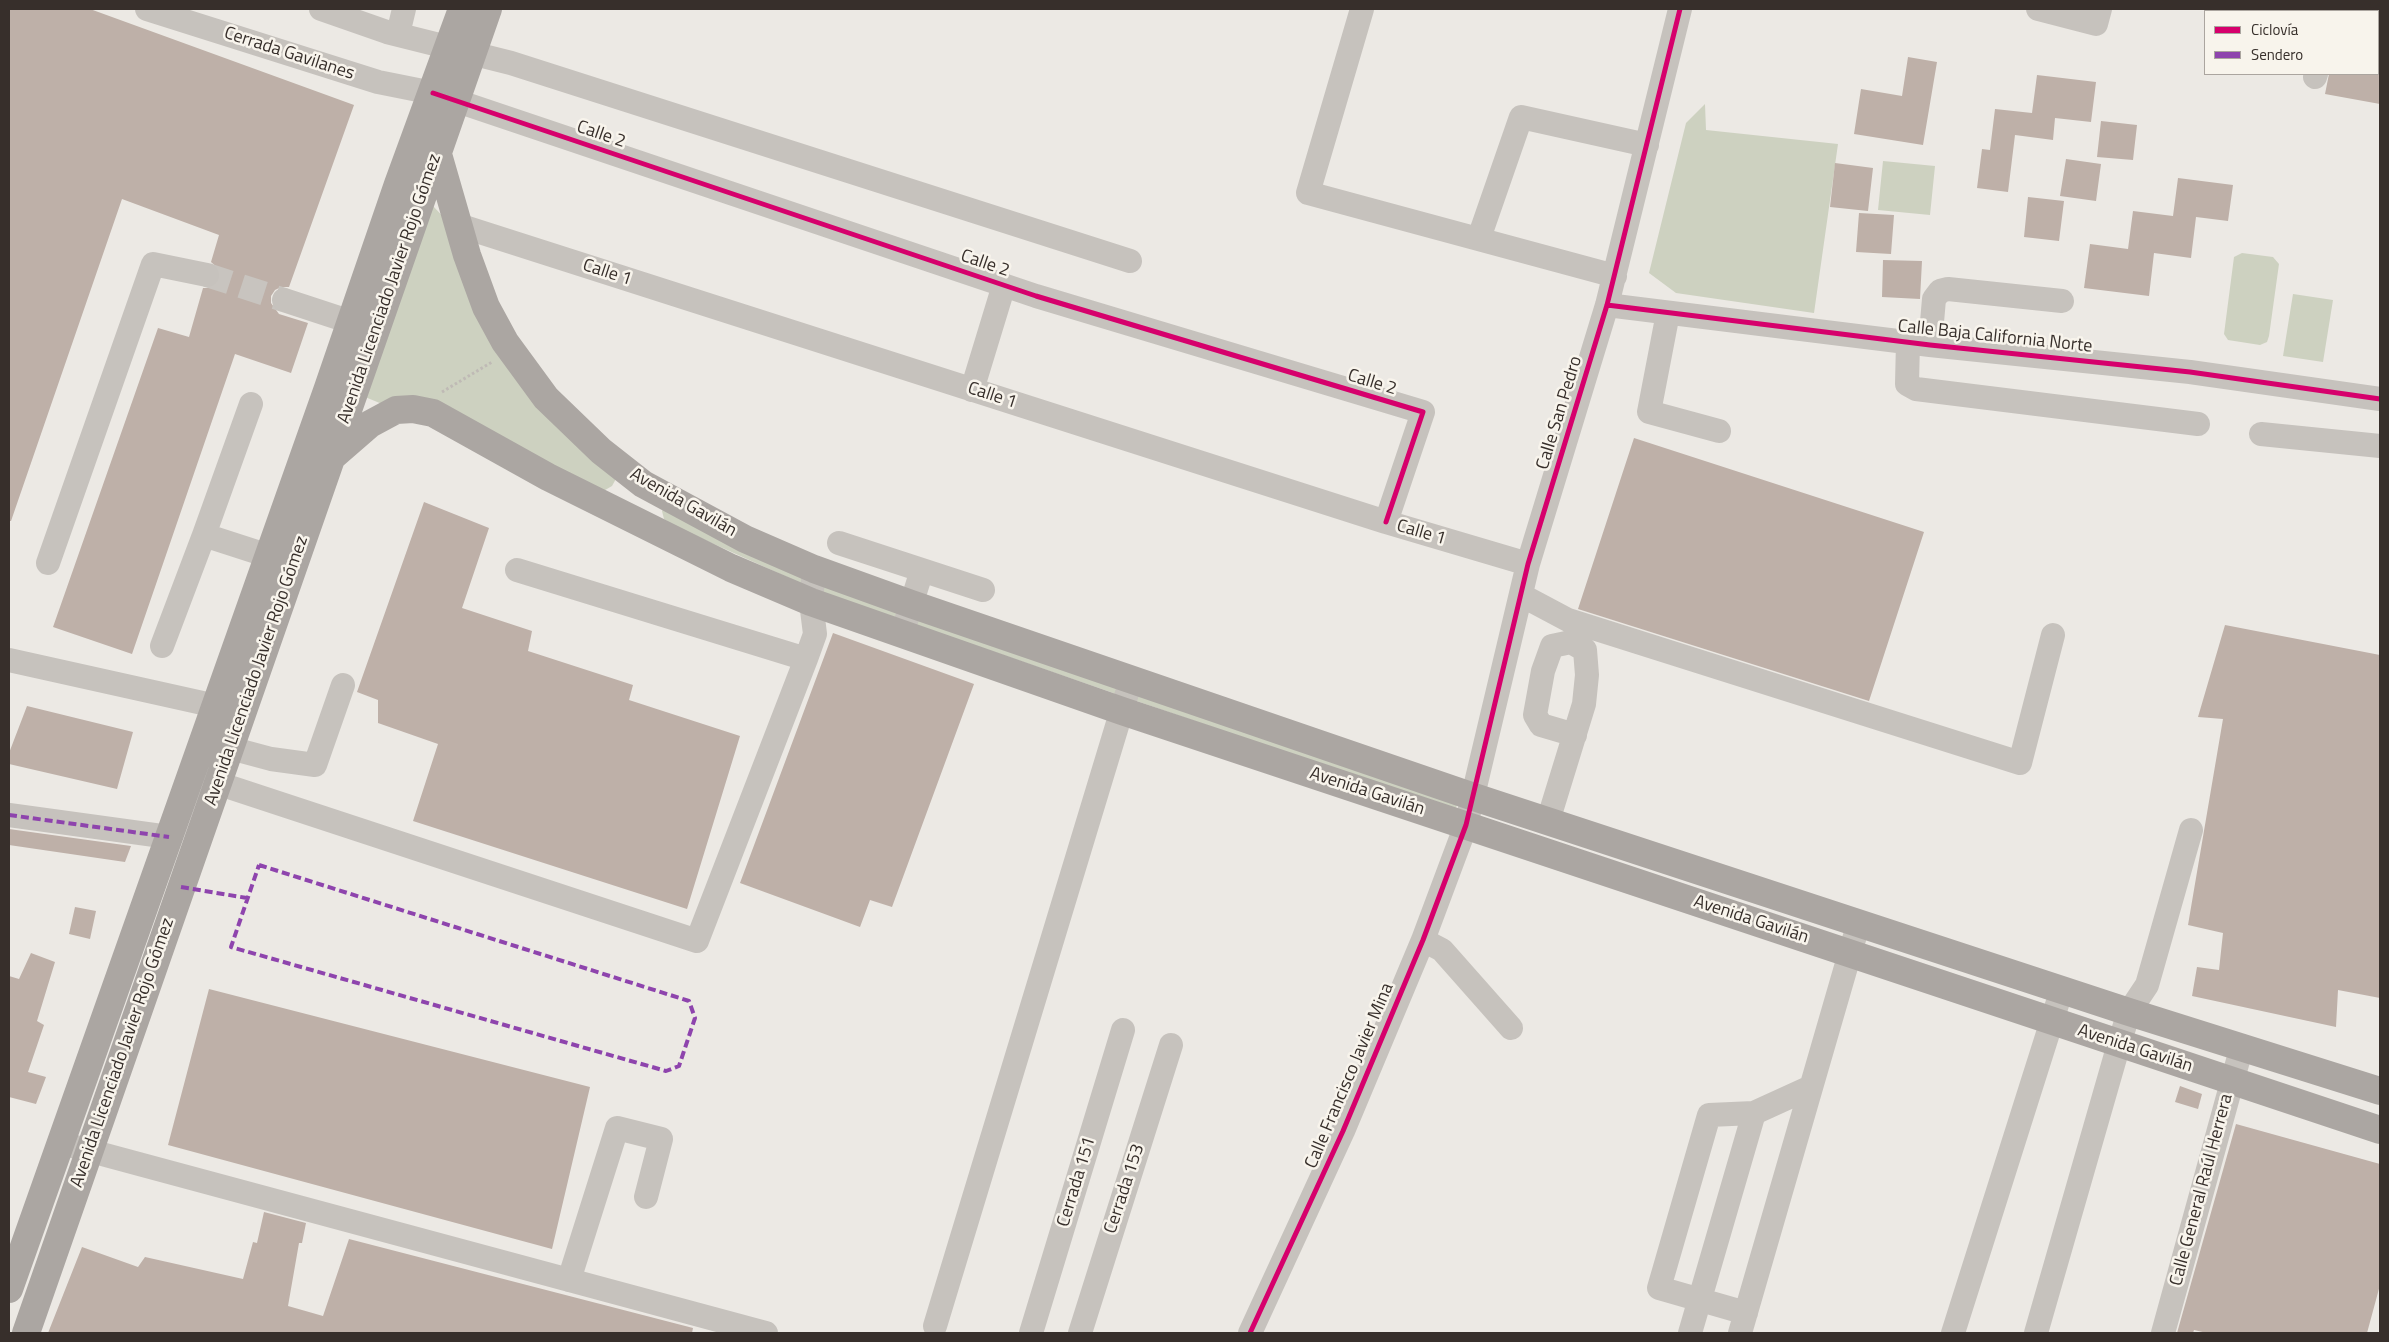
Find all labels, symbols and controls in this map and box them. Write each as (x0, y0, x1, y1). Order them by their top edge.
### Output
legend (2204, 10, 2379, 75)
text: Ciclovía (2251, 18, 2298, 41)
street label: Cerrada Gavilanes (221, 23, 357, 85)
text: Sendero (2251, 43, 2303, 66)
street label: Calle 2 (574, 117, 628, 153)
street label: Avenida Licenciado Javier Rojo Gómez (334, 151, 446, 427)
street label: Calle 2 (958, 246, 1012, 282)
street label: Calle 1 (580, 255, 634, 291)
street label: Calle Baja California Norte (1897, 316, 2093, 358)
street label: Calle San Pedro (1533, 354, 1587, 472)
street label: Calle 2 (1345, 365, 1399, 401)
street label: Calle 1 (965, 378, 1019, 414)
street label: Avenida Gavilán (626, 464, 740, 542)
street label: Calle 1 (1394, 516, 1448, 550)
street label: Avenida Licenciado Javier Rojo Gómez (201, 533, 313, 809)
street label: Avenida Gavilán (1307, 763, 1427, 821)
street label: Avenida Gavilán (1691, 891, 1811, 949)
street label: Avenida Licenciado Javier Rojo Gómez (67, 915, 179, 1191)
street label: Calle Francisco Javier Mina (1301, 980, 1399, 1172)
street label: Avenida Gavilán (2075, 1020, 2195, 1078)
street label: Calle General Raúl Herrera (2166, 1092, 2238, 1288)
street label: Cerrada 151 (1053, 1134, 1101, 1230)
street label: Cerrada 153 (1100, 1141, 1150, 1237)

